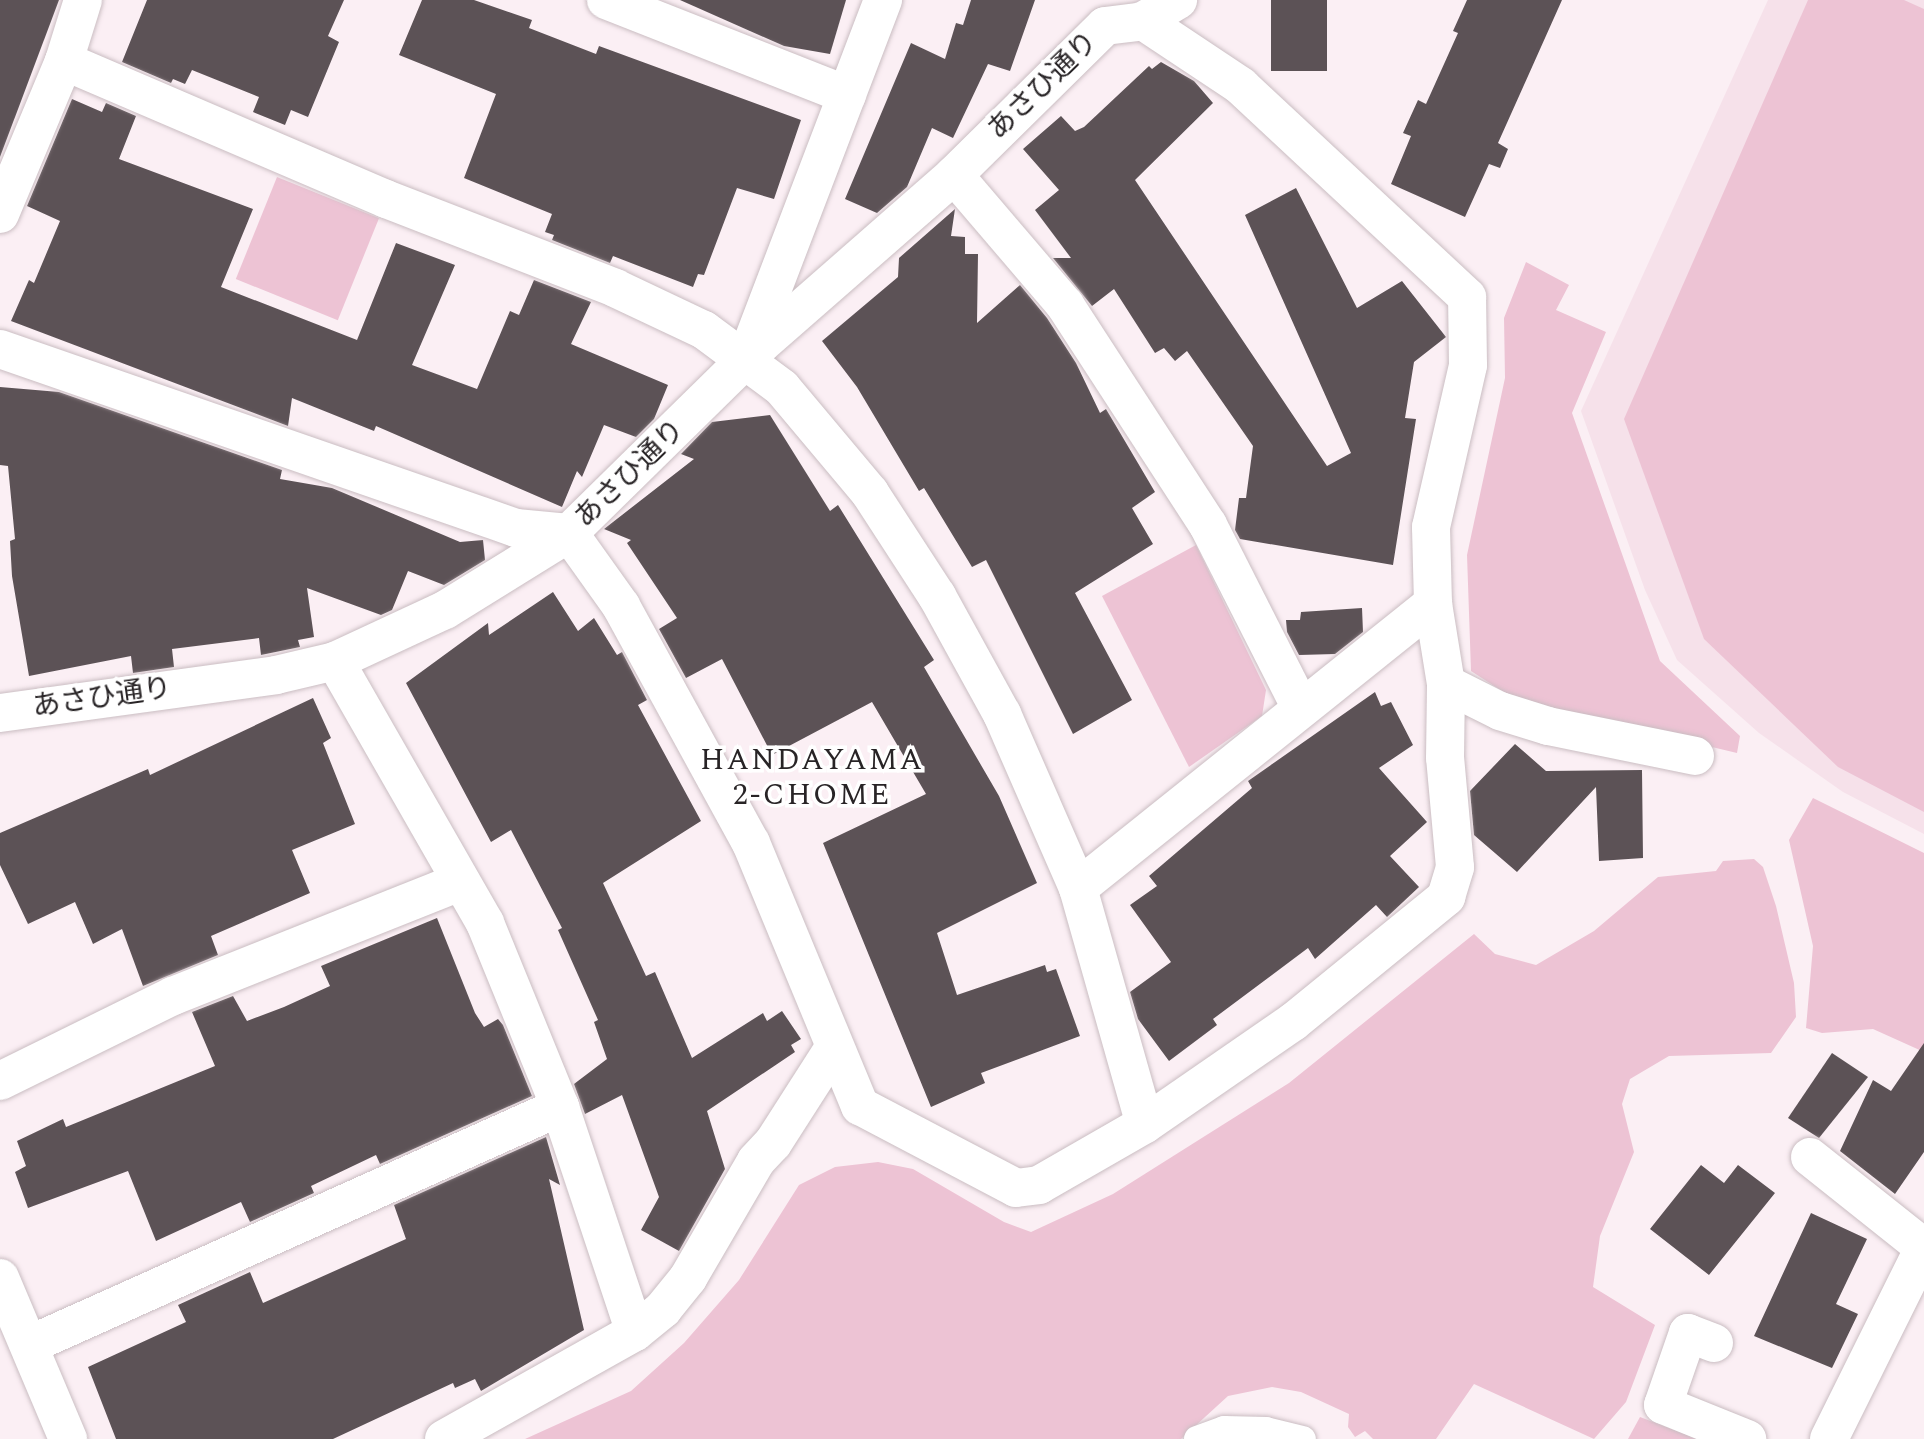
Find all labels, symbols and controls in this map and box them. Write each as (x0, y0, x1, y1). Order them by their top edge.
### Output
street label: あさひ通り (981, 25, 1105, 147)
street label: あさひ通り (568, 413, 692, 535)
street label: あさひ通り (30, 672, 174, 724)
district label: HANDAYAMA 2-CHOME (701, 742, 923, 812)

